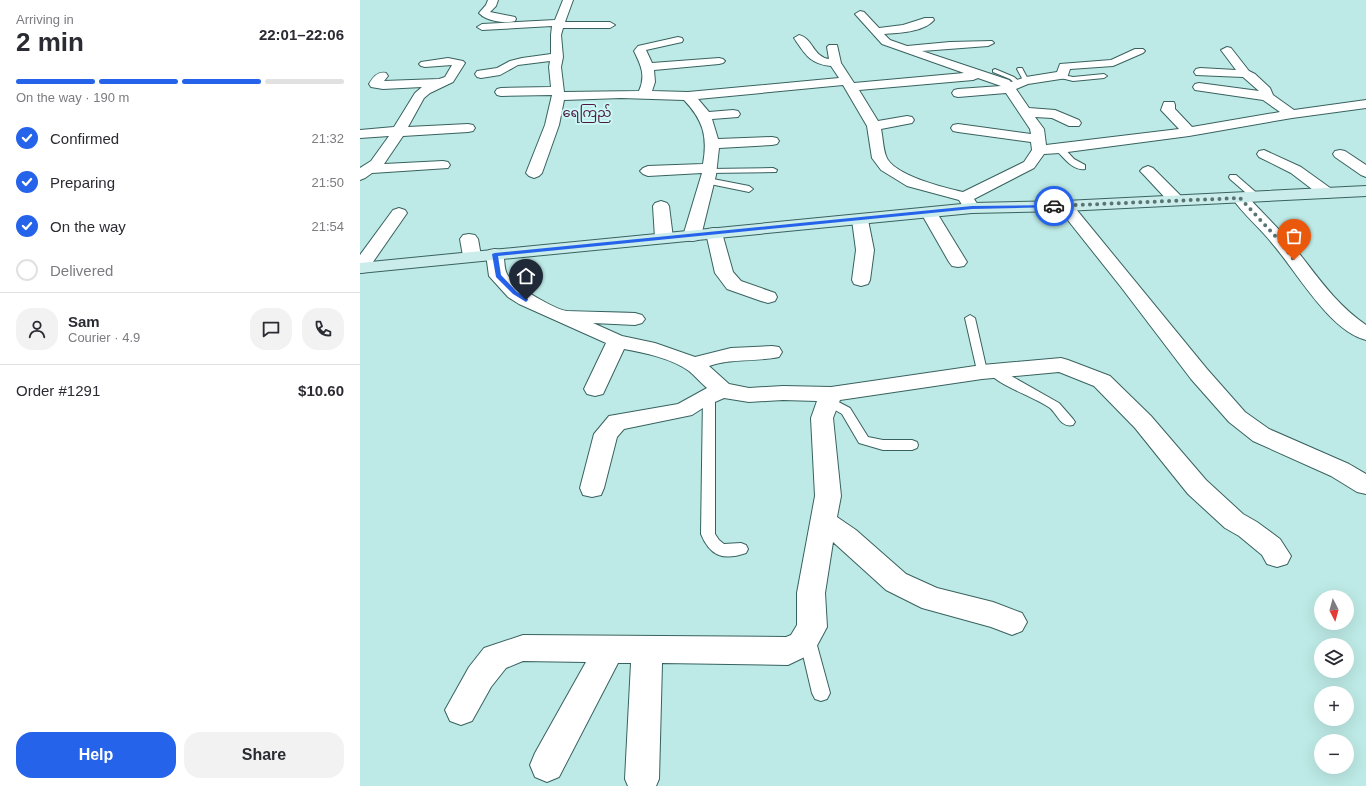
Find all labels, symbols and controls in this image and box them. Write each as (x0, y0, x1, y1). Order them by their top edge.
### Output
text: Arriving in (16, 12, 74, 27)
text: 22:01–22:06 (259, 26, 344, 43)
text: 2 min (16, 27, 84, 57)
text: On the way · 190 m (16, 90, 129, 105)
district label: ရေကြည် (563, 104, 612, 123)
icon: check (16, 127, 38, 149)
text: Confirmed (50, 130, 119, 147)
text: 21:32 (311, 131, 344, 146)
icon: check (16, 171, 38, 193)
text: Preparing (50, 174, 115, 191)
text: 21:50 (311, 175, 344, 190)
courier (1034, 186, 1074, 226)
icon: car (1043, 195, 1065, 217)
icon: check (16, 215, 38, 237)
text: On the way (50, 218, 126, 235)
text: 21:54 (311, 219, 344, 234)
pin (1277, 219, 1311, 260)
icon: bag (1283, 225, 1305, 247)
pin (509, 259, 543, 300)
text: Delivered (50, 262, 113, 279)
icon: home (515, 265, 537, 287)
button: person (16, 308, 58, 350)
button: chat (250, 308, 292, 350)
button: phone (302, 308, 344, 350)
text: Sam (68, 313, 100, 330)
text: Courier · 4.9 (68, 330, 140, 345)
text: Order #1291 (16, 382, 100, 399)
text: $10.60 (298, 382, 344, 399)
north arrow (1314, 590, 1354, 630)
map controls (1314, 590, 1354, 774)
button: layers (1314, 638, 1354, 678)
button: + (1314, 686, 1354, 726)
button: Help (16, 732, 176, 778)
button: Share (184, 732, 344, 778)
button: − (1314, 734, 1354, 774)

